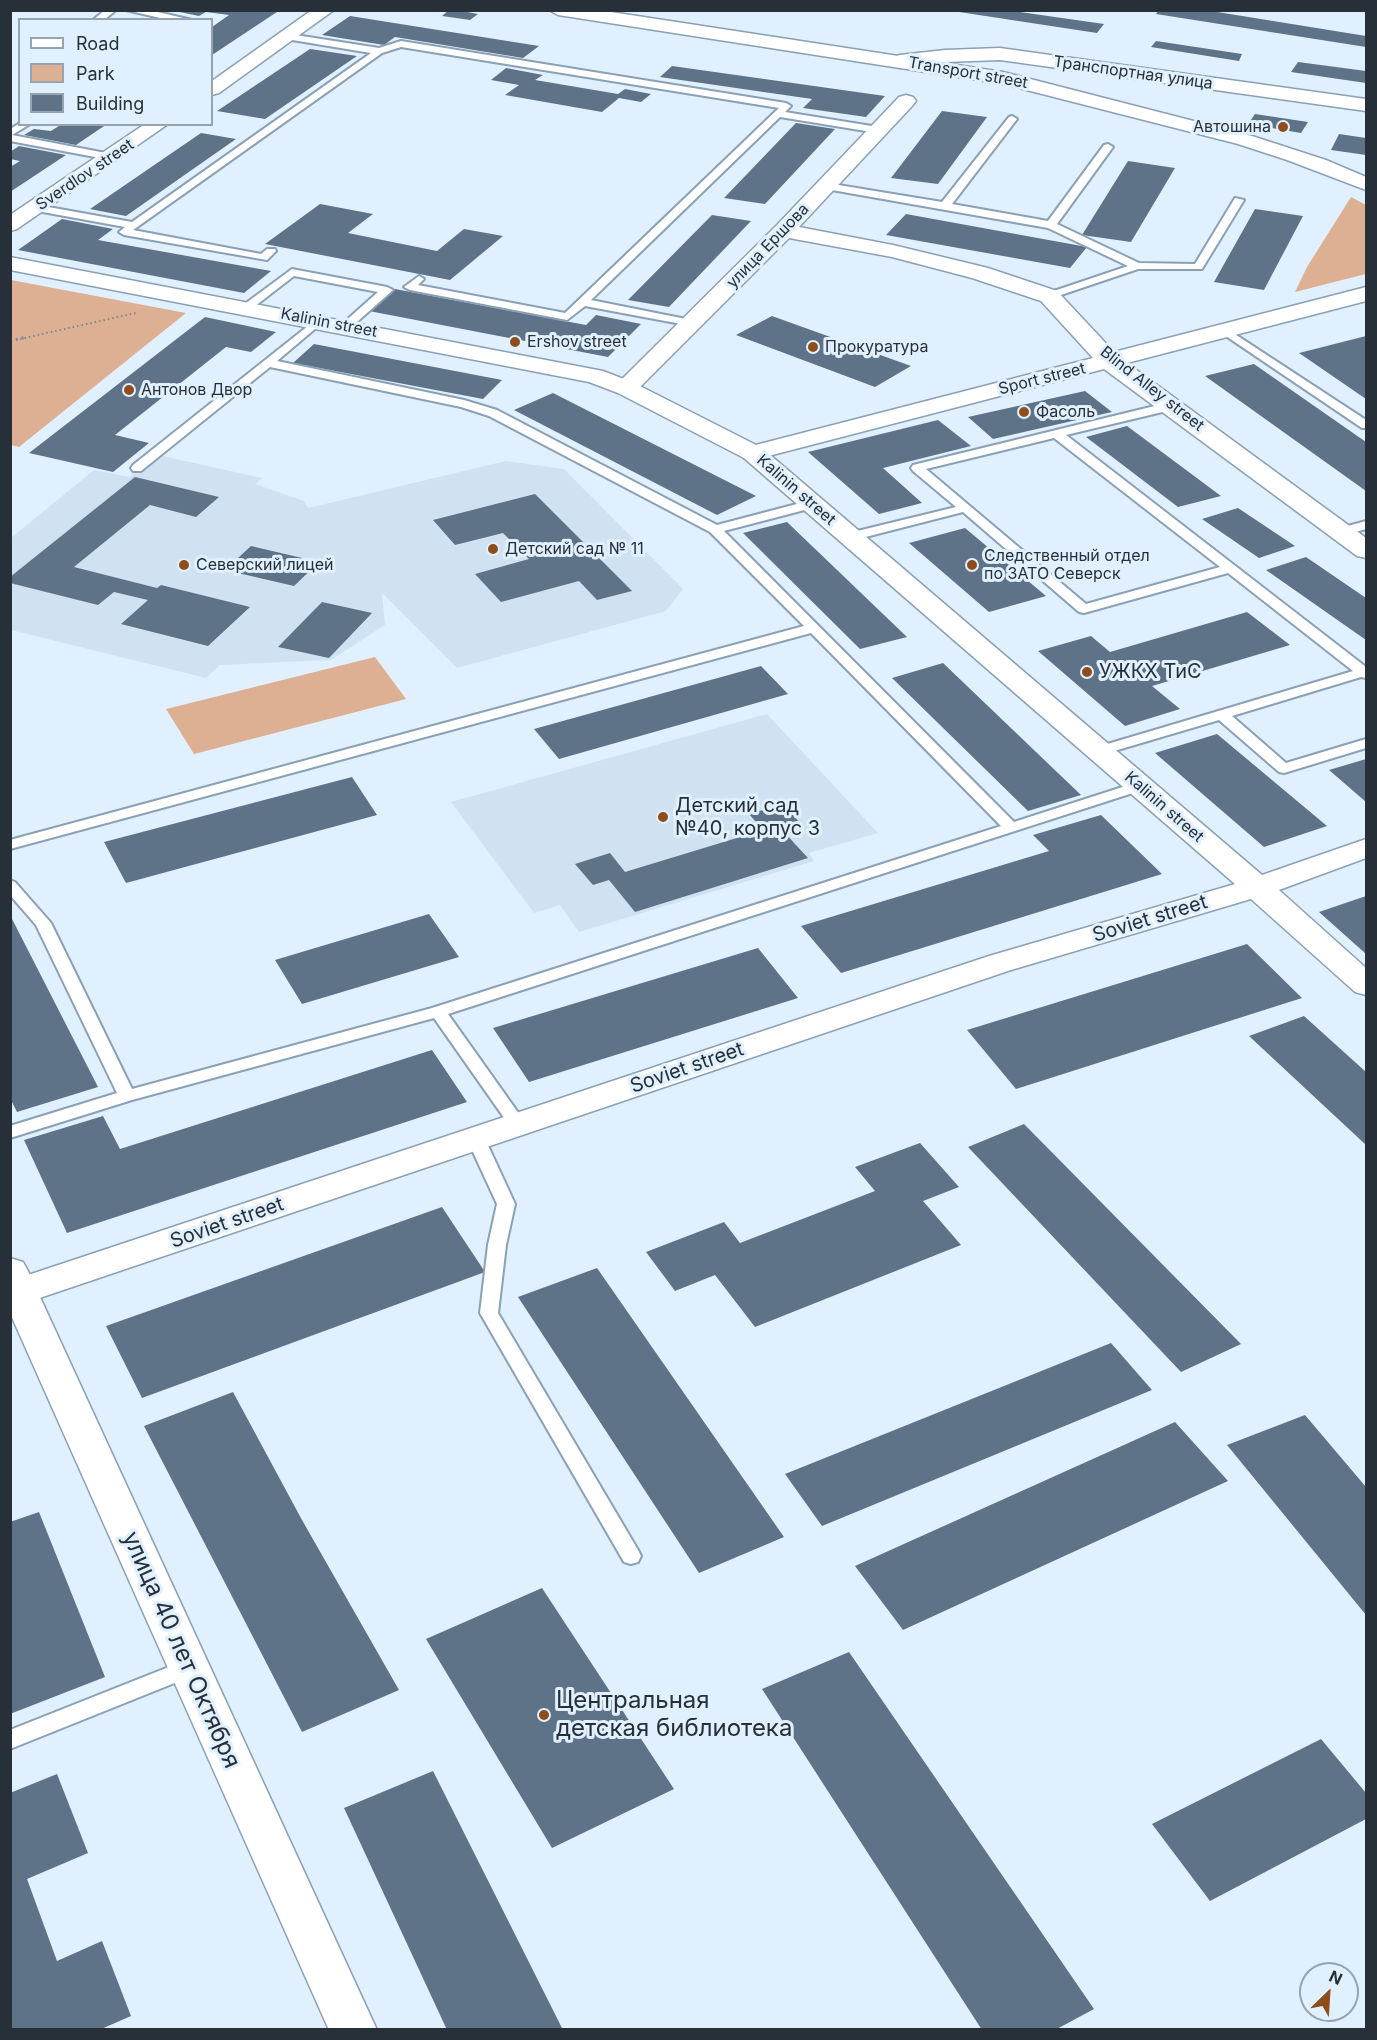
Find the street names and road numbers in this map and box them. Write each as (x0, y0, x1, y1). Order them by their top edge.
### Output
street label: Транспортная улица (1052, 52, 1214, 94)
street label: Transport street (907, 53, 1029, 93)
street label: Sverdlov street (32, 135, 138, 215)
street label: улица Ершова (723, 200, 813, 292)
street label: Kalinin street (279, 304, 379, 342)
street label: Blind Alley street (1096, 342, 1208, 436)
street label: Sport street (997, 359, 1087, 399)
street label: Kalinin street (753, 451, 839, 529)
street label: Kalinin street (1121, 768, 1207, 846)
street label: Soviet street (1090, 890, 1210, 948)
street label: Soviet street (627, 1037, 747, 1099)
street label: Soviet street (167, 1192, 287, 1254)
street label: улица 40 лет Октября (116, 1527, 246, 1773)

